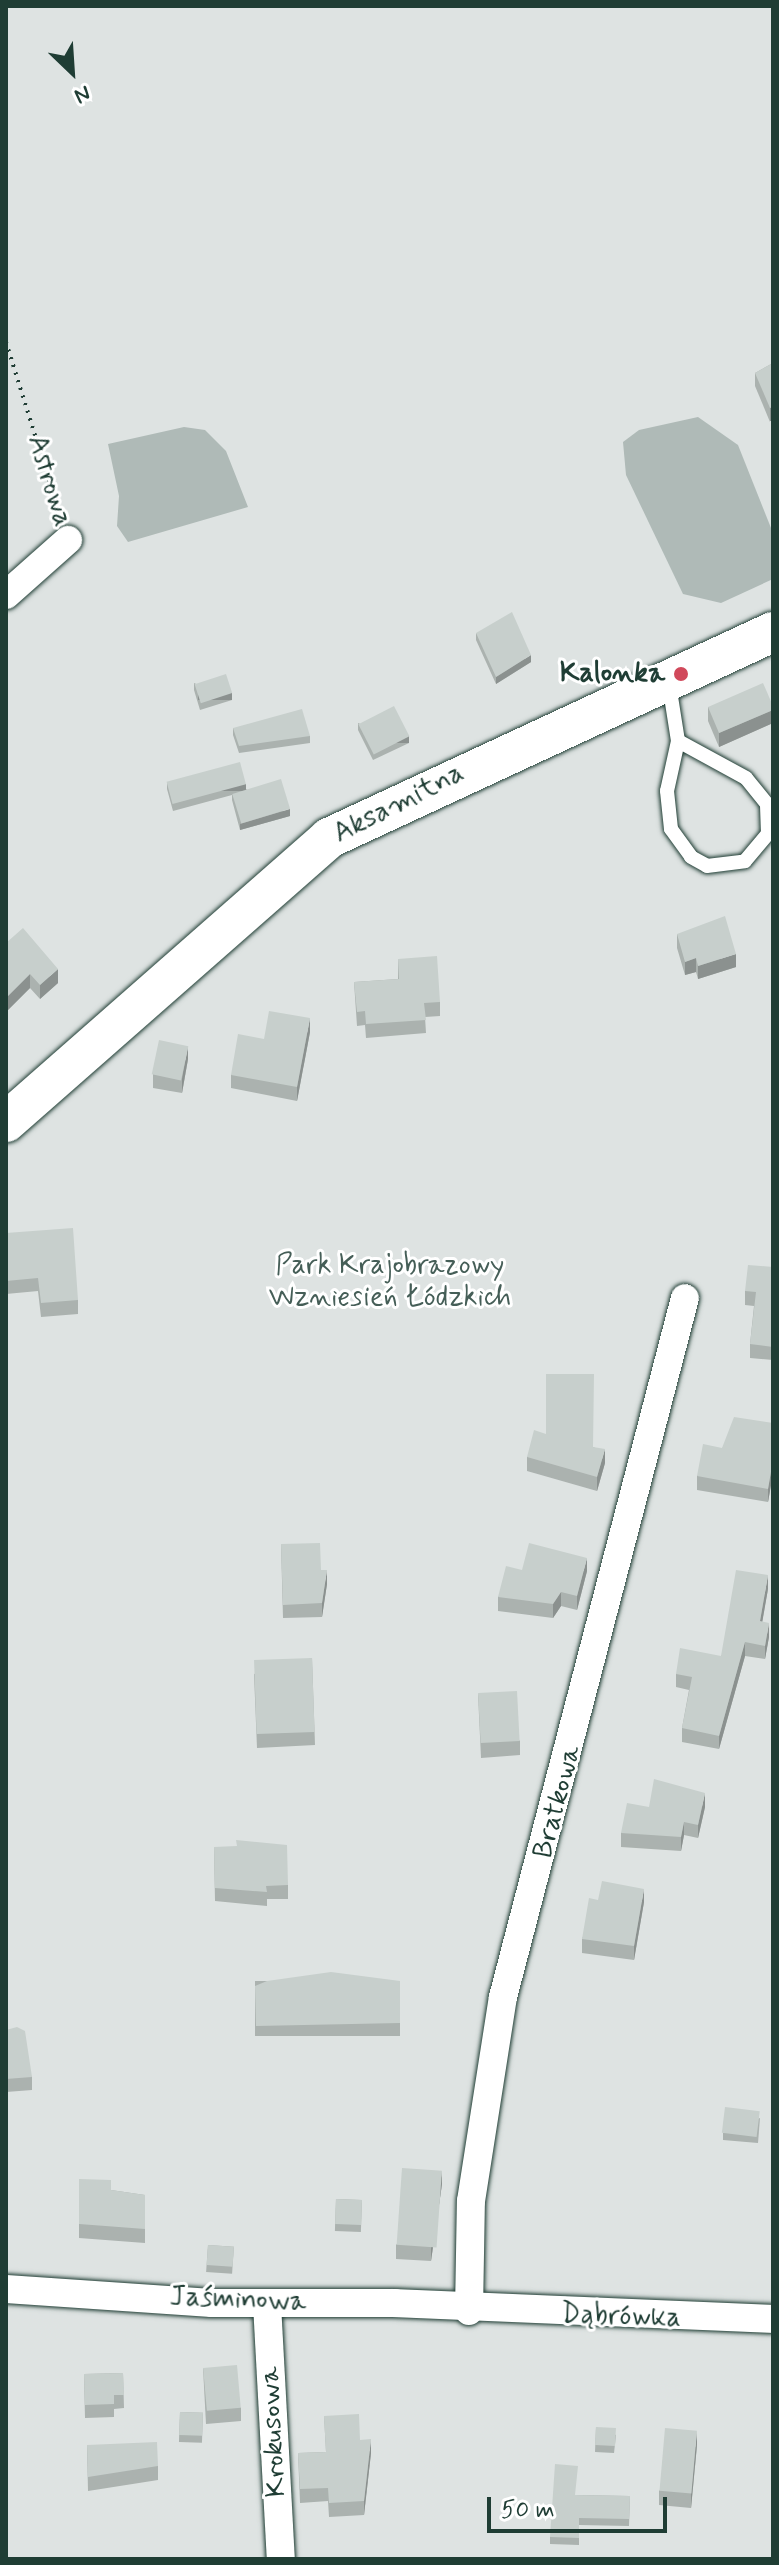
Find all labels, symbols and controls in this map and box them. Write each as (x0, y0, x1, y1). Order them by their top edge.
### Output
north arrow (32, 32, 112, 112)
text: N (70, 78, 95, 110)
street label: Astrowa (19, 431, 79, 531)
place label: Kalonka (560, 657, 665, 691)
marker: Kalonka (672, 665, 690, 683)
street label: Aksamitna (328, 757, 470, 851)
park label: Park Krajobrazowy Wzniesień Łódzkich (269, 1249, 511, 1315)
street label: Bratkowa (527, 1742, 589, 1862)
street label: Jaśminowa (169, 2281, 307, 2319)
street label: Dąbrówka (560, 2298, 682, 2336)
street label: Krokusowa (254, 2366, 294, 2498)
scale bar (491, 2481, 671, 2531)
text: 50 m (501, 2495, 555, 2526)

